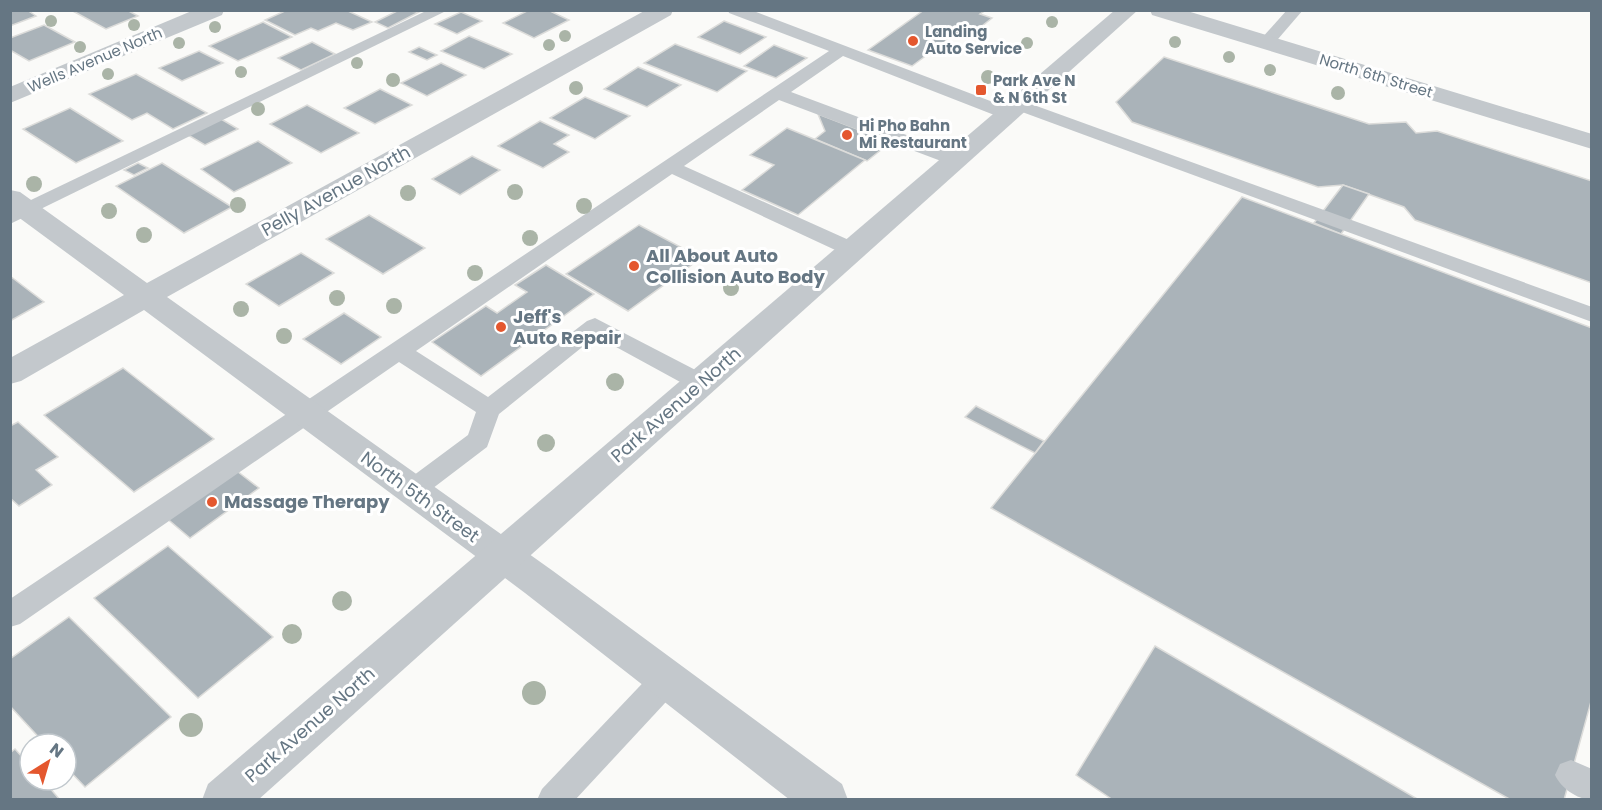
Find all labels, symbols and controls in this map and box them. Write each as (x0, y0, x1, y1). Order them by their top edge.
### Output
place label: Landing Auto Service (925, 21, 1022, 59)
street label: Wells Avenue North (24, 22, 165, 97)
marker: Landing Auto Service (906, 34, 920, 48)
street label: North 6th Street (1317, 48, 1435, 103)
place label: Park Ave N & N 6th St (993, 70, 1076, 108)
marker: Park Ave N & N 6th St (974, 83, 988, 97)
place label: Hi Pho Bahn Mi Restaurant (859, 115, 967, 153)
marker: Hi Pho Bahn Mi Restaurant (840, 128, 854, 142)
street label: Pelly Avenue North (257, 139, 415, 242)
place label: All About Auto Collision Auto Body (646, 243, 825, 289)
marker: All About Auto Collision Auto Body (627, 259, 641, 273)
place label: Jeff's Auto Repair (513, 304, 622, 350)
marker: Jeff's Auto Repair (494, 320, 508, 334)
street label: Park Avenue North (605, 341, 746, 468)
street label: North 5th Street (356, 445, 485, 548)
place label: Massage Therapy (224, 489, 390, 514)
marker: Massage Therapy (205, 495, 219, 509)
street label: Park Avenue North (239, 661, 380, 788)
north arrow (18, 732, 78, 792)
text: N (45, 738, 68, 763)

